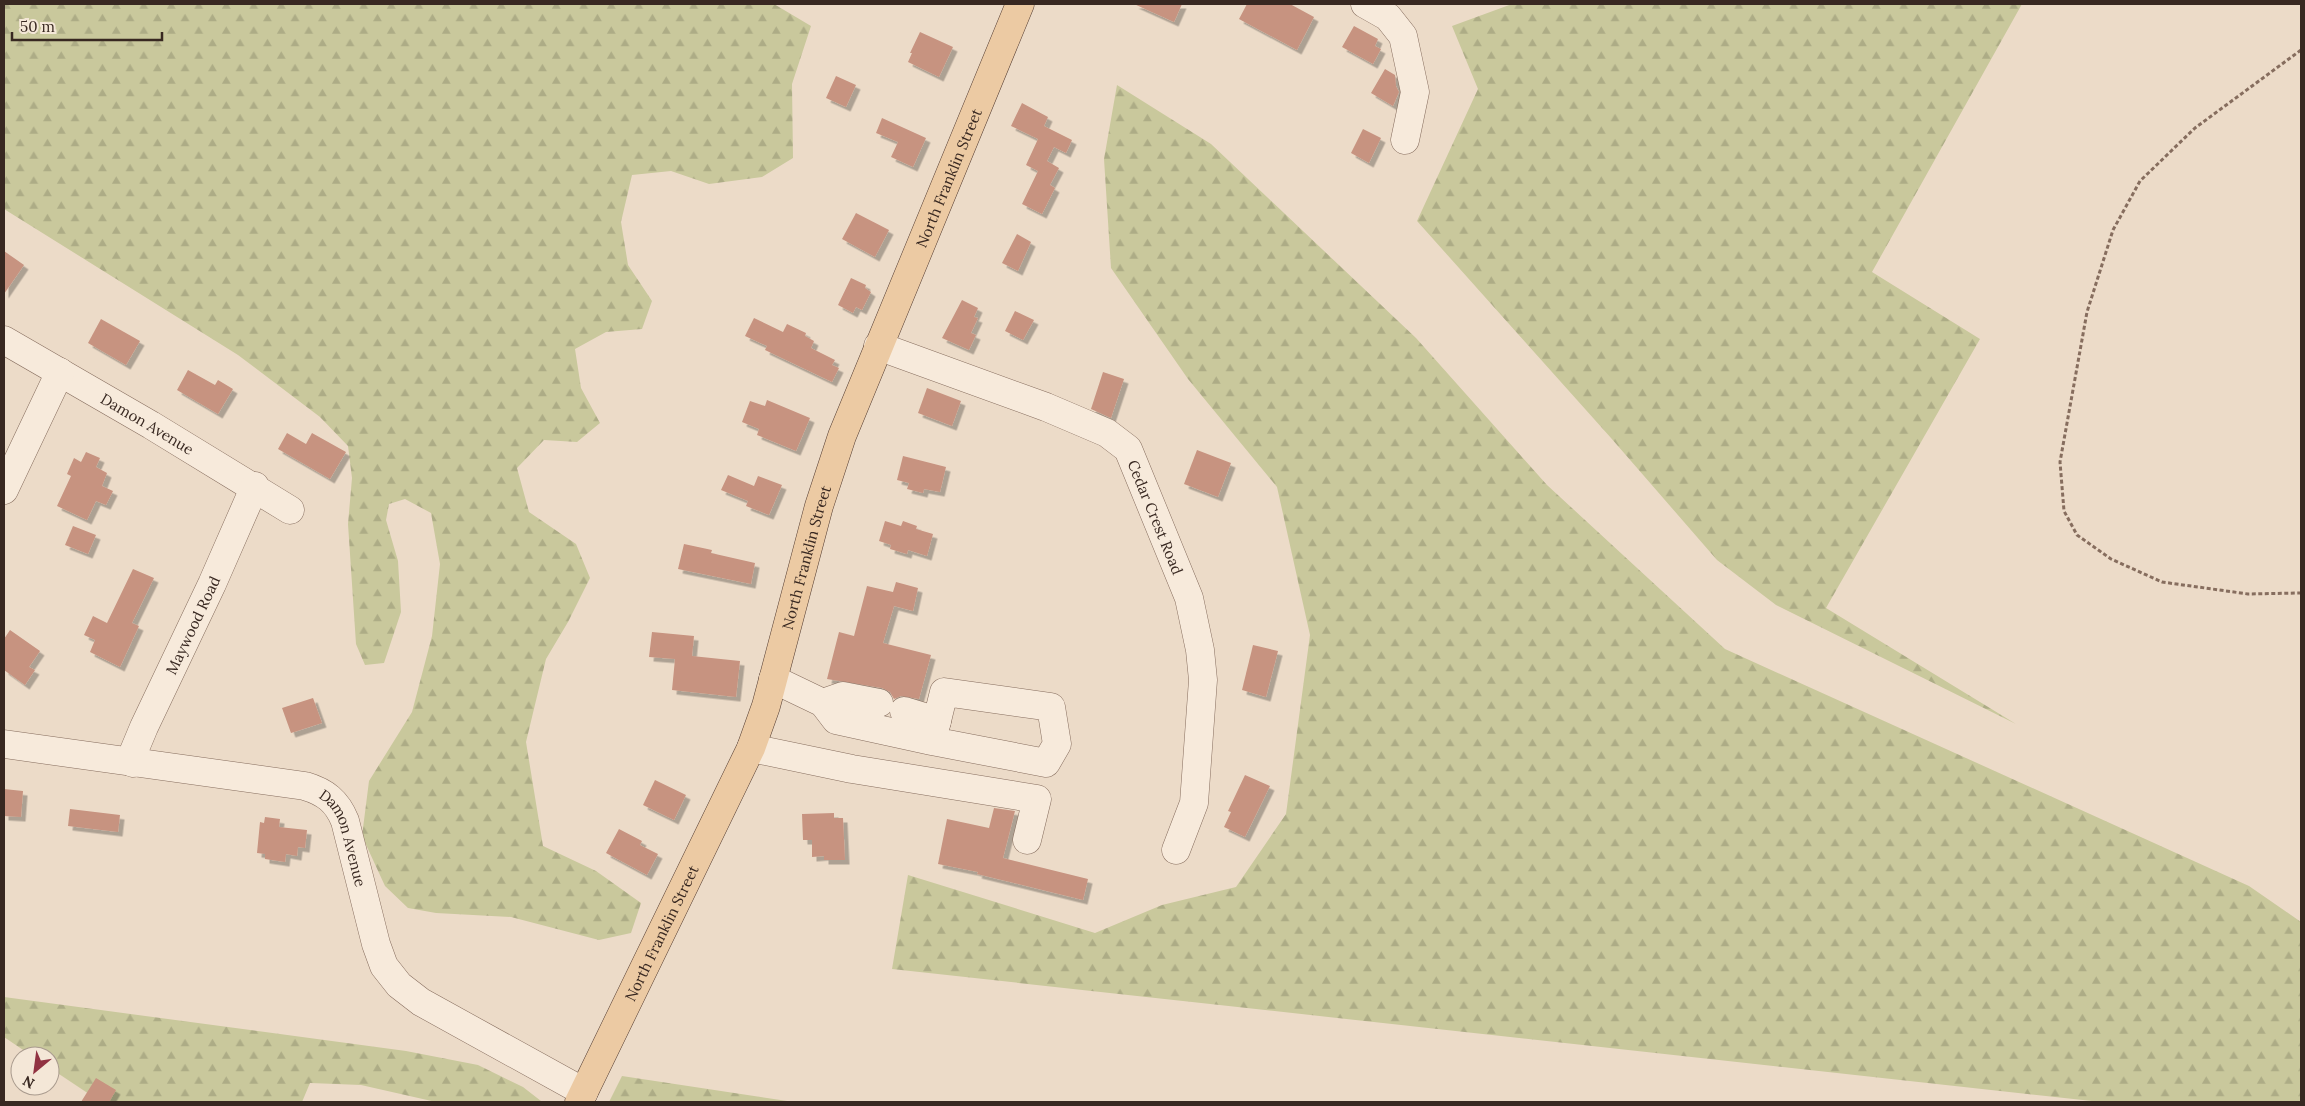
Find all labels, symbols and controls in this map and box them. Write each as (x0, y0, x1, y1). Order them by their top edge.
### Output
scale bar (12, 10, 162, 42)
text: 50 m (20, 17, 55, 36)
street label: North Franklin Street (911, 105, 986, 250)
street label: Damon Avenue (97, 389, 198, 459)
street label: Cedar Crest Road (1124, 457, 1188, 577)
street label: North Franklin Street (777, 483, 835, 632)
street label: Maywood Road (161, 573, 224, 677)
street label: Damon Avenue (316, 785, 371, 889)
street label: North Franklin Street (620, 862, 702, 1004)
north arrow (10, 1046, 60, 1096)
text: N (19, 1072, 38, 1093)

